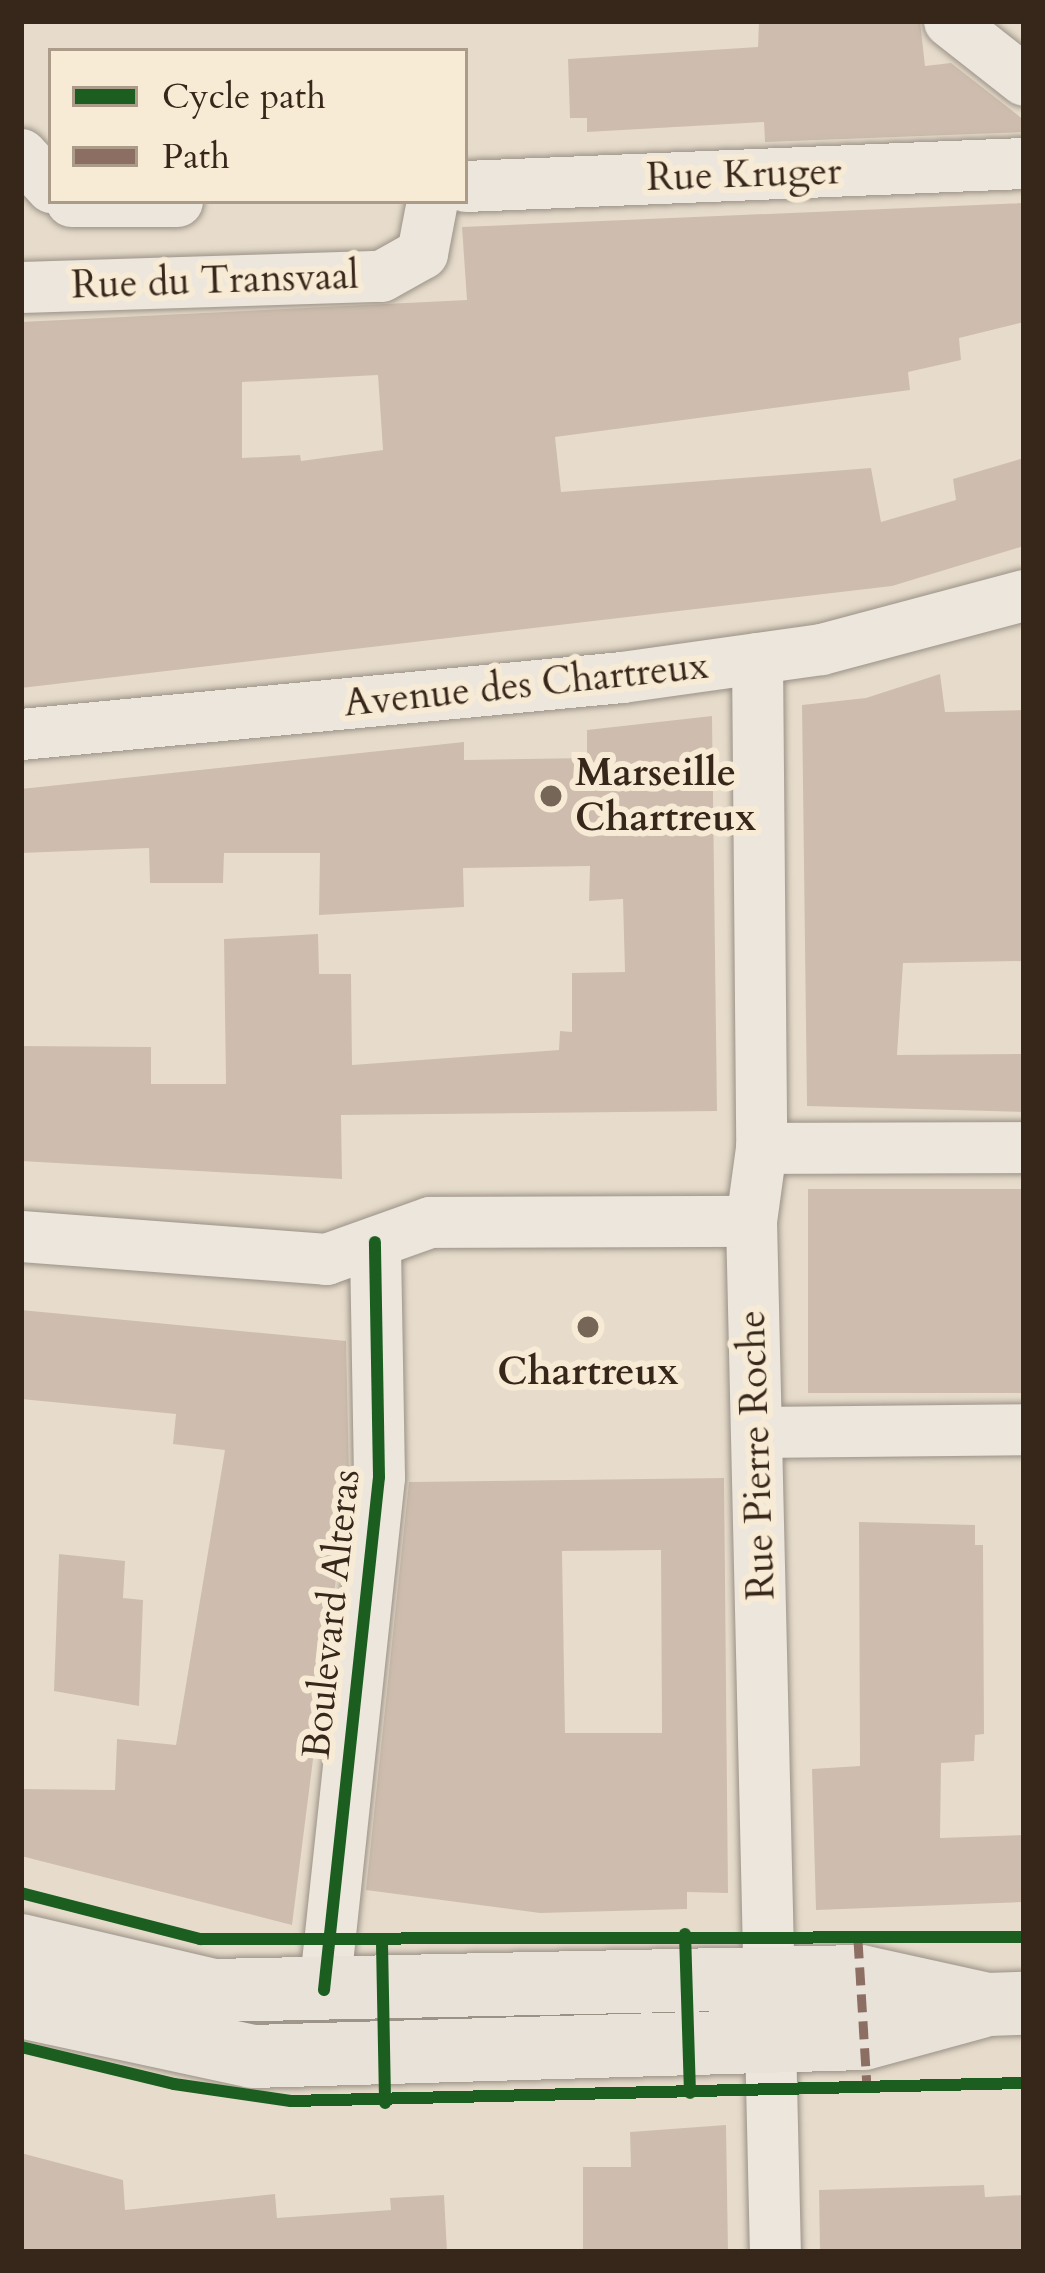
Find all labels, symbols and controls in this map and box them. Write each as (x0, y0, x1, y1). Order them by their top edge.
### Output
legend (48, 48, 468, 204)
text: Cycle path (162, 72, 326, 121)
text: Path (162, 132, 230, 181)
street label: Rue Kruger (646, 148, 842, 202)
street label: Rue du Transvaal (71, 253, 359, 309)
street label: Avenue des Chartreux (341, 643, 711, 727)
place label: Marseille Chartreux (575, 751, 756, 842)
marker: Marseille Chartreux (538, 783, 564, 809)
street label: Rue Pierre Roche (729, 1309, 785, 1601)
marker: Chartreux (572, 1311, 604, 1343)
place label: Chartreux (497, 1349, 679, 1395)
street label: Boulevard Alteras (294, 1467, 370, 1761)

